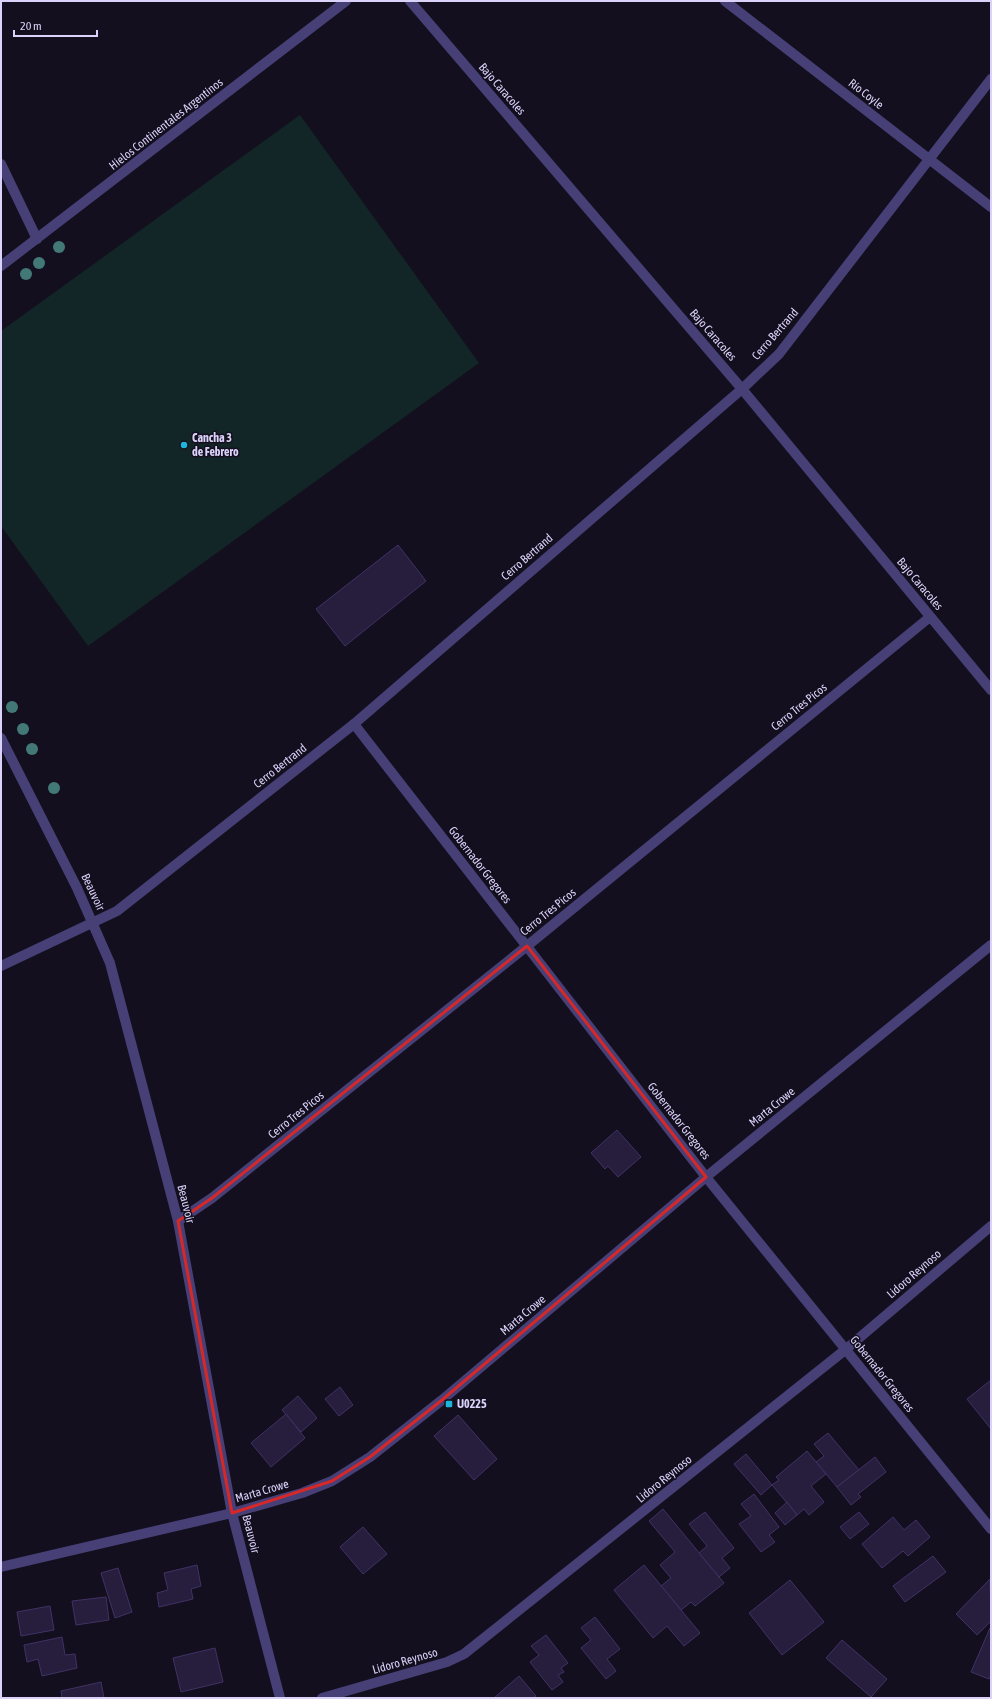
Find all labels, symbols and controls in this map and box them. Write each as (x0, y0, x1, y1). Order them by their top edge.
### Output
scale bar (14, 12, 97, 38)
text: 20 m (20, 19, 42, 33)
street label: Bajo Caracoles (476, 60, 528, 118)
street label: Hielos Continentales Argentinos (106, 75, 226, 173)
street label: Río Coyle (846, 76, 886, 112)
street label: Cerro Bertrand (749, 305, 801, 363)
street label: Bajo Caracoles (687, 306, 739, 364)
place label: Cancha 3 de Febrero (192, 431, 239, 459)
marker: Cancha 3 de Febrero (179, 440, 189, 450)
street label: Cerro Bertrand (498, 531, 556, 583)
street label: Bajo Caracoles (894, 555, 946, 613)
street label: Cerro Tres Picos (768, 680, 830, 734)
street label: Cerro Bertrand (251, 741, 309, 791)
street label: Gobernador Gregores (446, 824, 514, 906)
street label: Beauvoir (78, 871, 108, 913)
street label: Cerro Tres Picos (517, 885, 579, 939)
street label: Gobernador Gregores (645, 1080, 713, 1162)
street label: Marta Crowe (746, 1084, 798, 1130)
street label: Cerro Tres Picos (265, 1088, 327, 1142)
street label: Beauvoir (174, 1183, 198, 1225)
street label: Lidoro Reynoso (884, 1246, 944, 1301)
street label: Marta Crowe (498, 1292, 548, 1338)
street label: Gobernador Gregores (847, 1333, 917, 1415)
place label: U0225 (457, 1397, 487, 1411)
marker: U0225 (444, 1399, 454, 1409)
street label: Lidoro Reynoso (633, 1452, 695, 1506)
street label: Marta Crowe (234, 1477, 290, 1505)
street label: Beauvoir (239, 1513, 263, 1555)
street label: Lidoro Reynoso (371, 1645, 440, 1677)

